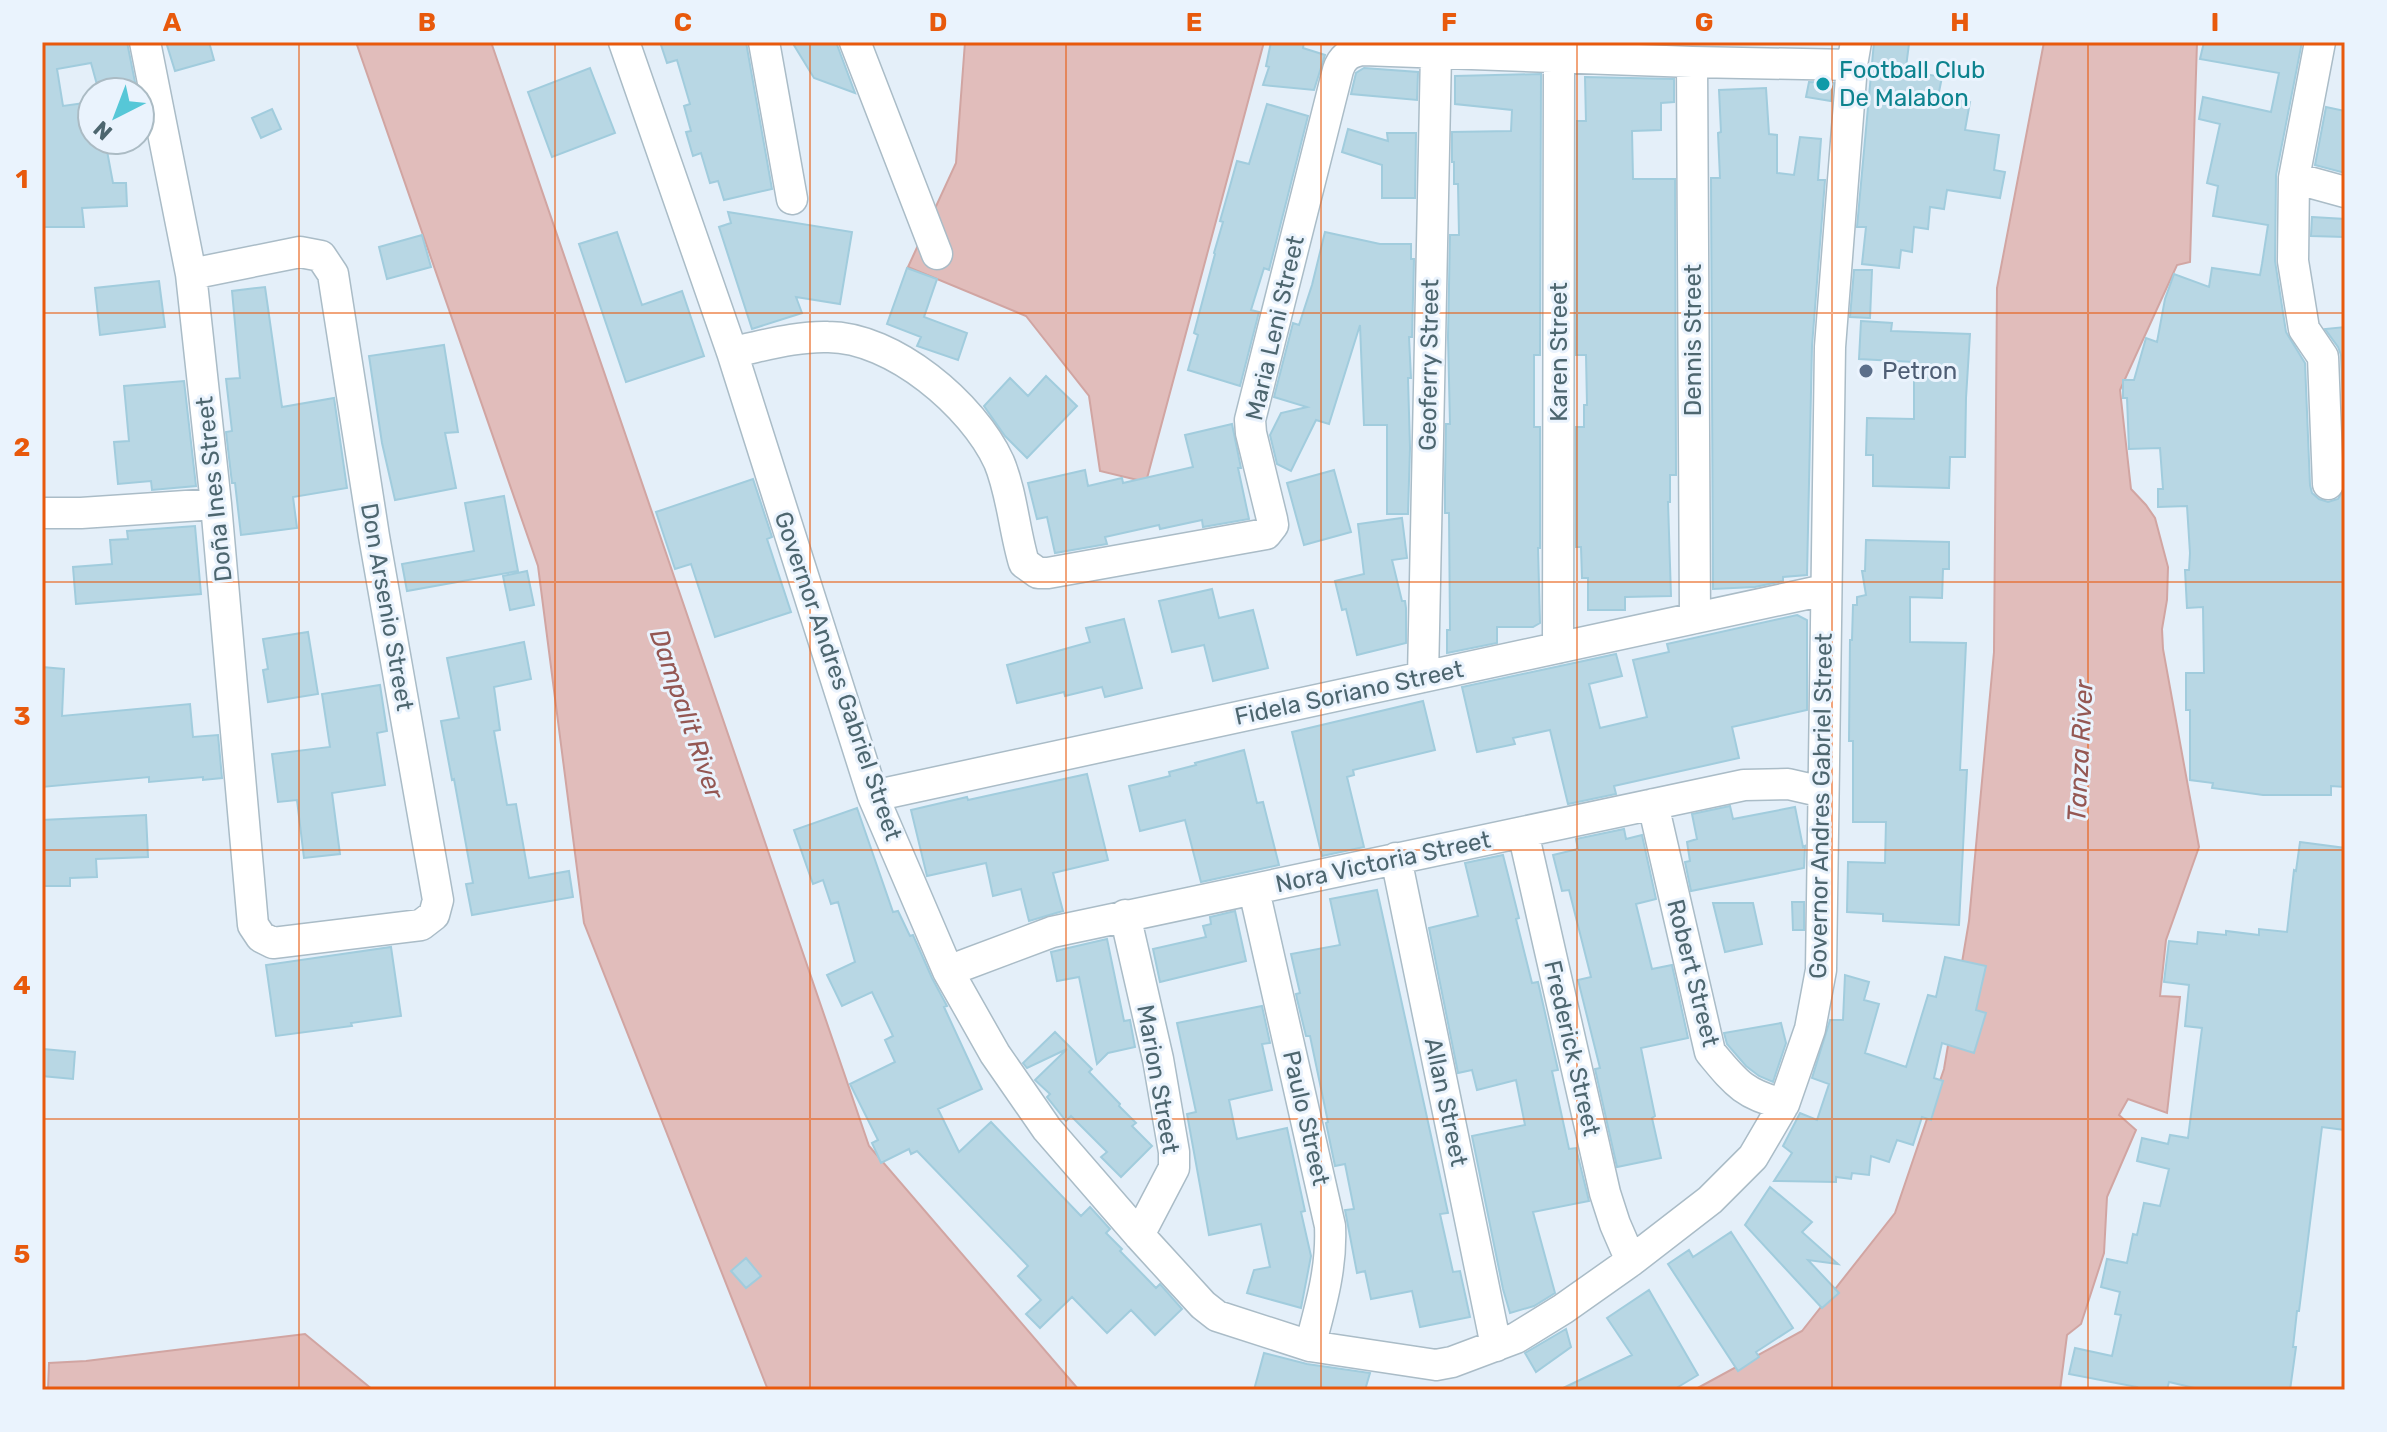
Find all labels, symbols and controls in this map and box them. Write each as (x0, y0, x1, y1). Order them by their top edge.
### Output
text: A (163, 7, 182, 38)
text: B (418, 7, 436, 38)
text: C (674, 7, 692, 38)
text: D (929, 7, 947, 38)
text: E (1186, 7, 1202, 38)
text: F (1441, 7, 1457, 38)
text: G (1695, 7, 1713, 38)
text: H (1950, 7, 1970, 38)
text: I (2211, 7, 2219, 38)
place label: Football Club De Malabon (1839, 56, 1985, 112)
marker: Football Club De Malabon (1814, 75, 1832, 93)
north arrow (76, 76, 156, 156)
text: N (88, 115, 118, 146)
text: 1 (16, 164, 28, 195)
street label: Maria Leni Street (1240, 233, 1310, 423)
street label: Dennis Street (1679, 264, 1707, 416)
street label: Geoferry Street (1414, 279, 1444, 451)
street label: Karen Street (1545, 282, 1573, 422)
place label: Petron (1882, 357, 1957, 385)
marker: Petron (1857, 362, 1875, 380)
street label: Doña Ines Street (190, 395, 238, 583)
text: 2 (14, 432, 30, 463)
street label: Don Arsenio Street (355, 501, 419, 713)
street label: Governor Andres Gabriel Street (768, 508, 908, 844)
water label: Dampalit River (643, 625, 730, 804)
street label: Governor Andres Gabriel Street (1804, 633, 1838, 979)
street label: Fidela Soriano Street (1232, 655, 1466, 731)
water label: Tanza River (2061, 678, 2100, 823)
text: 3 (13, 701, 31, 732)
street label: Nora Victoria Street (1273, 826, 1493, 898)
street label: Robert Street (1661, 896, 1725, 1050)
street label: Frederick Street (1538, 957, 1606, 1139)
text: 4 (13, 970, 31, 1001)
street label: Marion Street (1131, 1002, 1185, 1156)
street label: Allan Street (1419, 1035, 1473, 1169)
street label: Paulo Street (1277, 1048, 1335, 1188)
text: 5 (14, 1239, 30, 1270)

